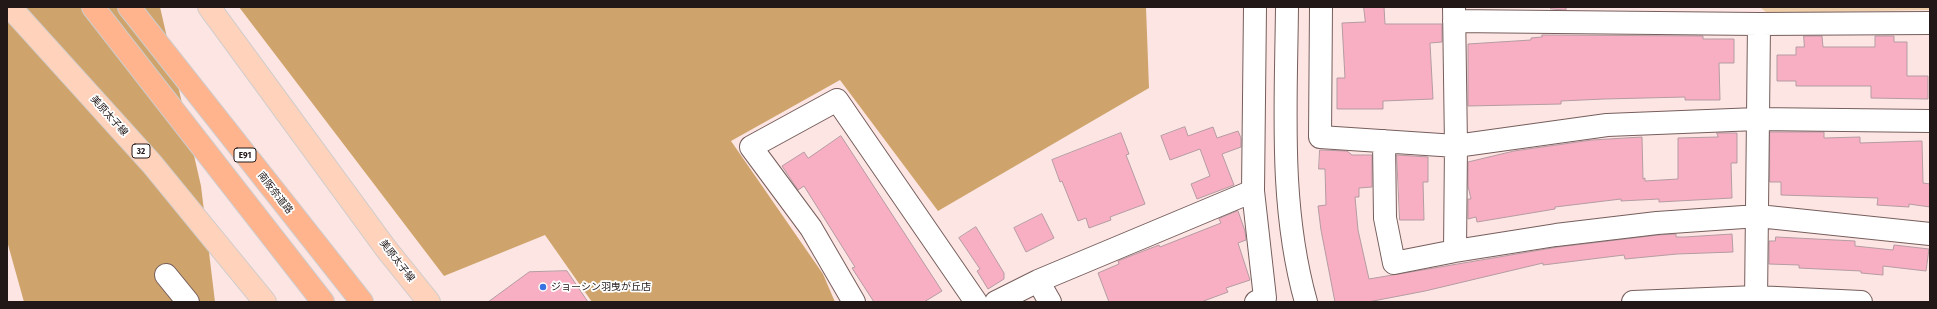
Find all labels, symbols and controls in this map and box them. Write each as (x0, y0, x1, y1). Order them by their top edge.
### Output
street label: 美原太子線 (88, 93, 130, 139)
road number: 32 (132, 144, 150, 158)
road number: E91 (234, 148, 256, 162)
street label: 南阪奈道路 (255, 170, 295, 216)
street label: 美原太子線 (377, 238, 417, 284)
place label: ジョーシン羽曳が丘店 (551, 281, 651, 293)
marker: ジョーシン羽曳が丘店 (538, 282, 548, 292)

